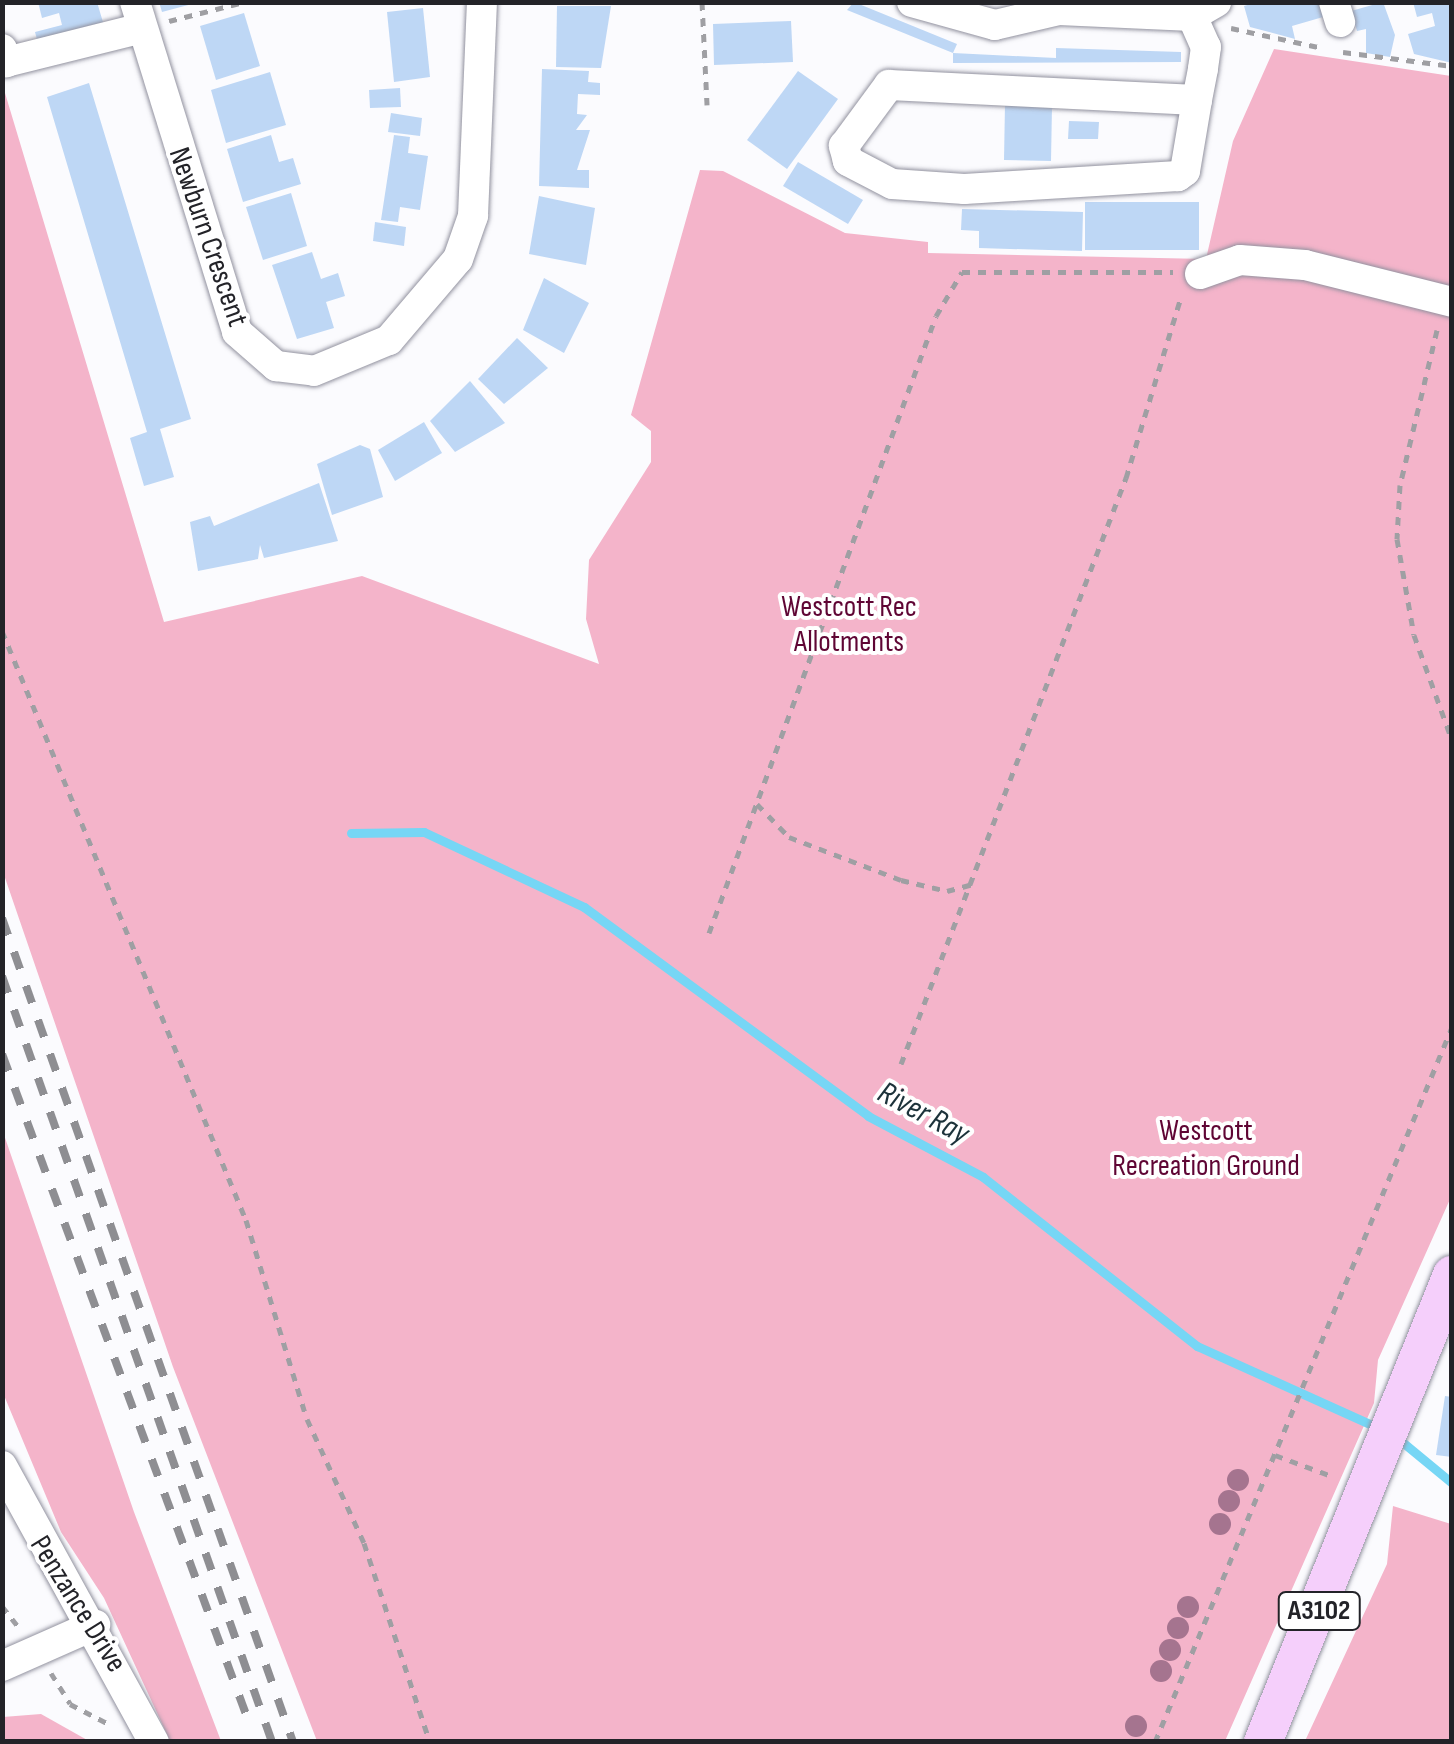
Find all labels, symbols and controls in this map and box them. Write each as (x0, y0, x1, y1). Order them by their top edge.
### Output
street label: Newburn Crescent (161, 143, 255, 331)
park label: Westcott Rec Allotments (781, 589, 917, 660)
water label: River Ray (871, 1074, 975, 1154)
park label: Westcott Recreation Ground (1112, 1113, 1300, 1184)
street label: Penzance Drive (22, 1529, 134, 1679)
road number: A3102 (1276, 1588, 1362, 1634)

